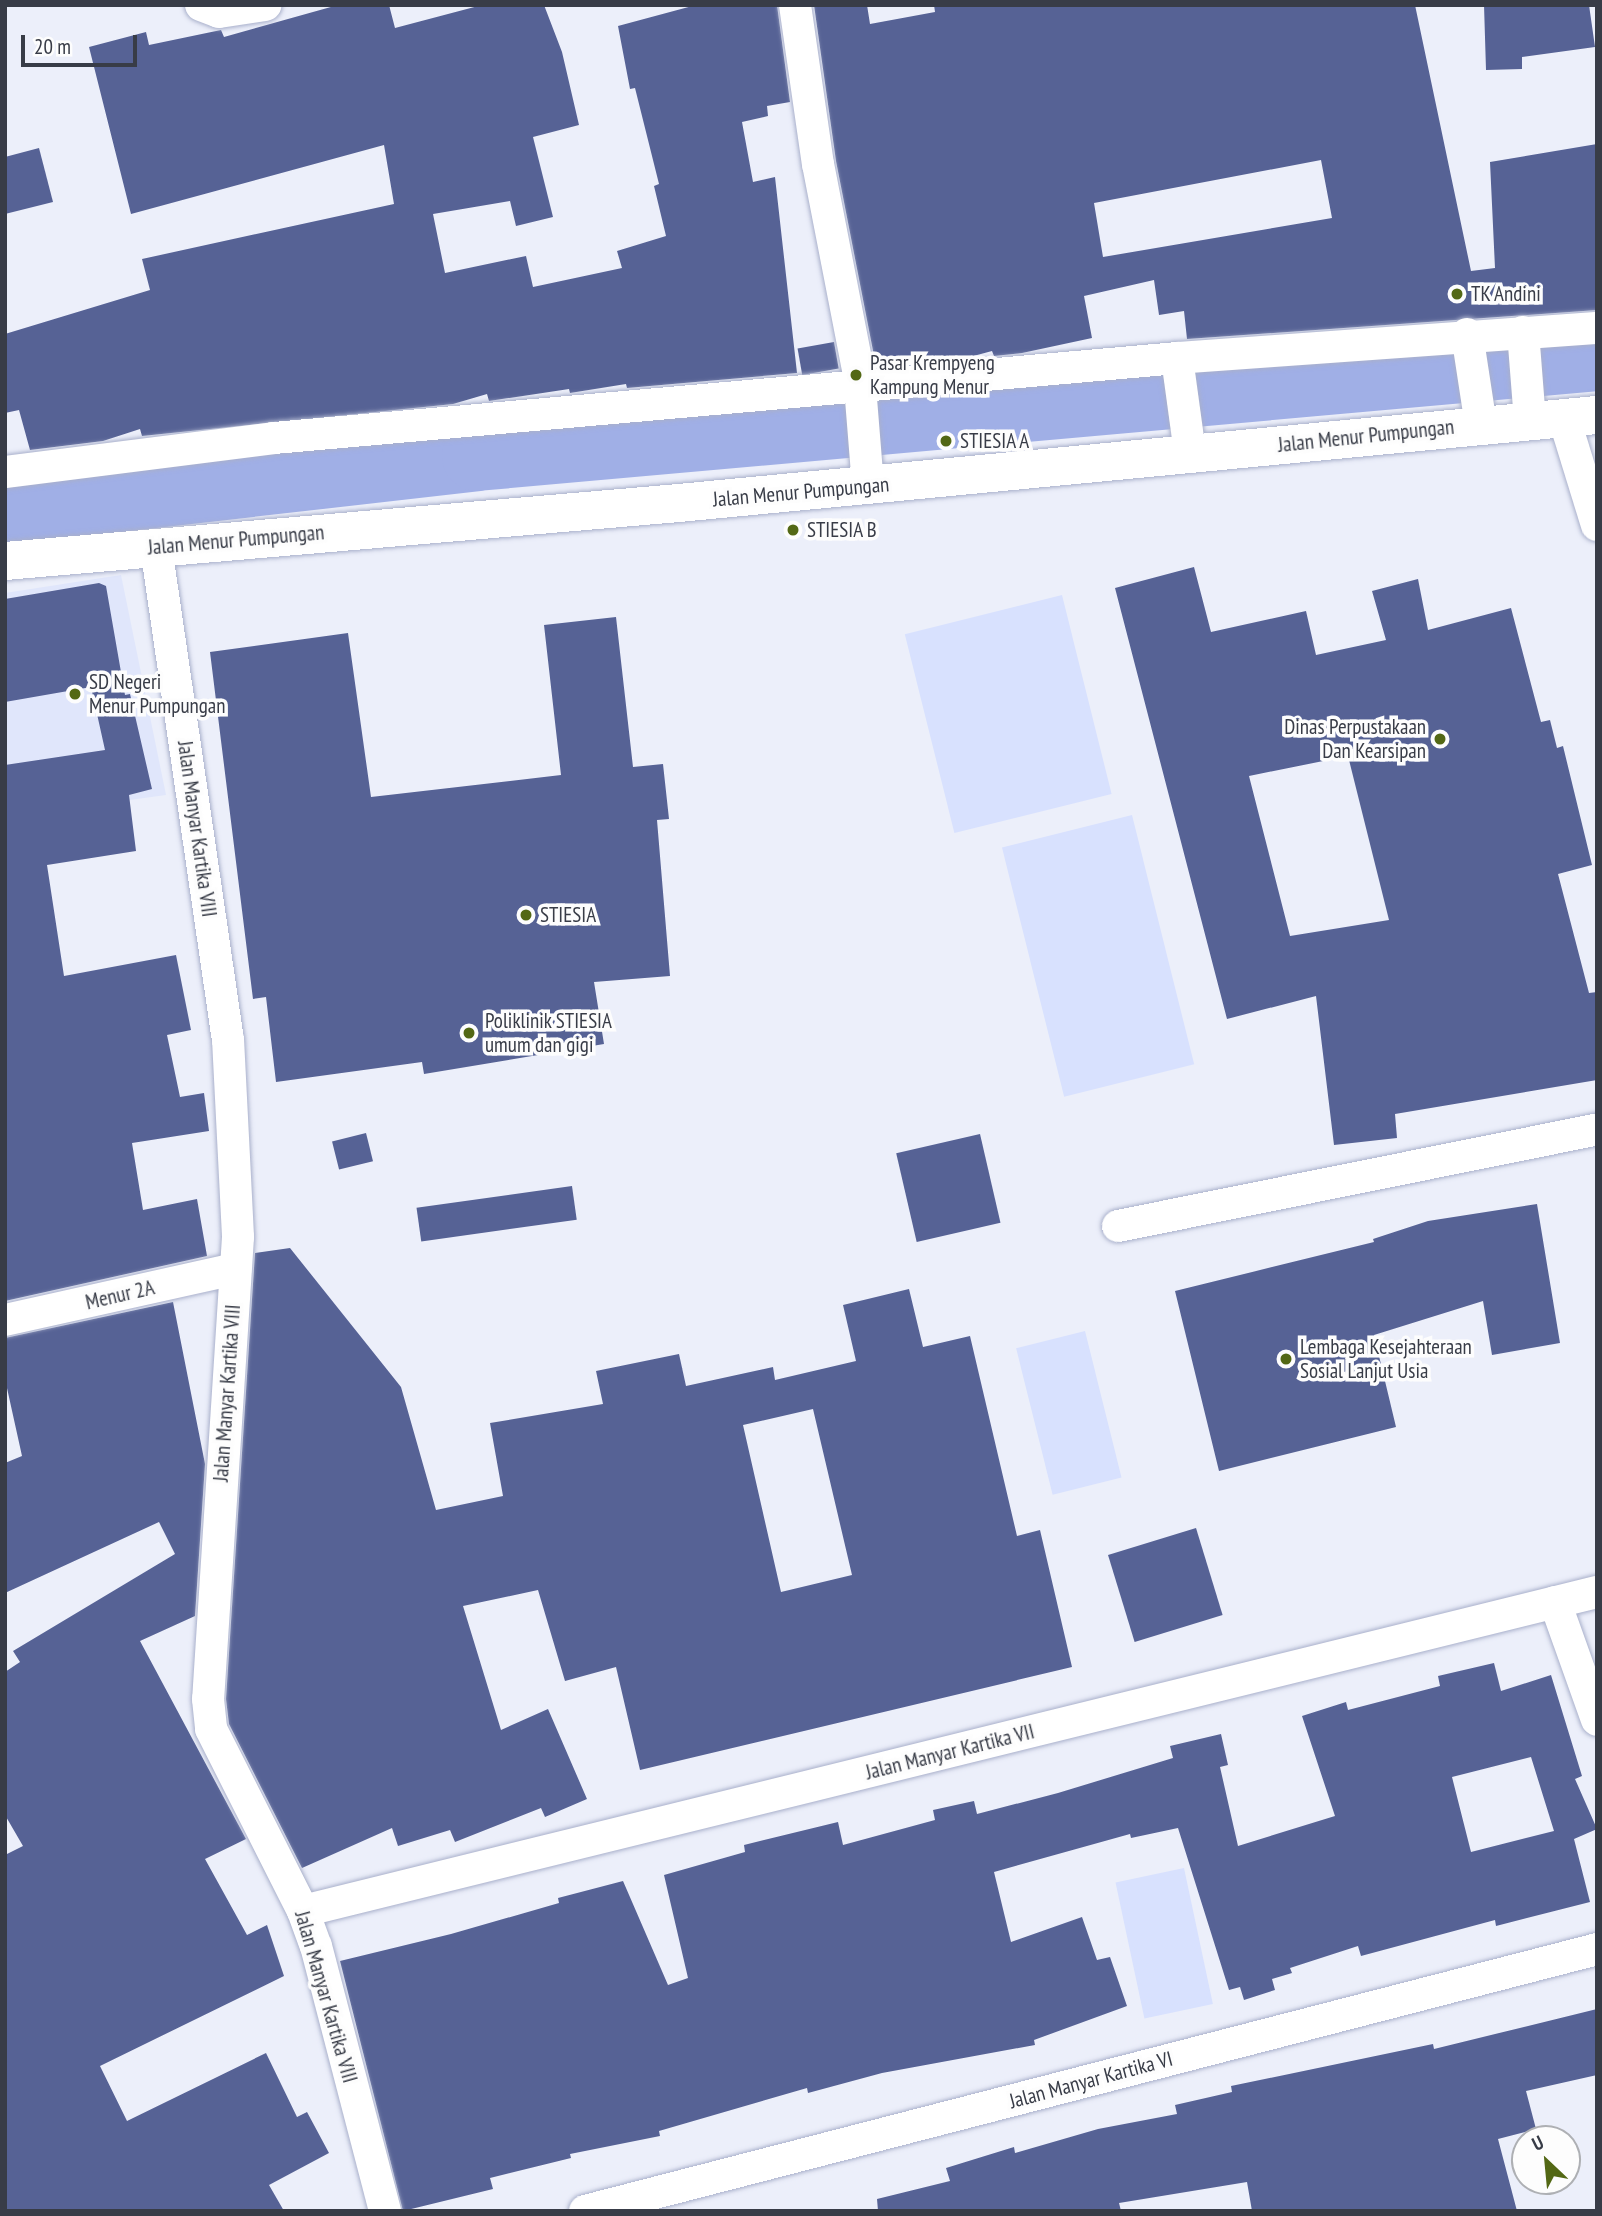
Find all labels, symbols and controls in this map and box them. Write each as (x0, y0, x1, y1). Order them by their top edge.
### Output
scale bar (24, 21, 140, 65)
text: 20 m (34, 33, 71, 60)
place label: TK Andini (1471, 281, 1542, 307)
marker: TK Andini (1449, 286, 1465, 302)
place label: Pasar Krempyeng Kampung Menur (870, 350, 995, 400)
marker: Pasar Krempyeng Kampung Menur (848, 367, 864, 383)
street label: Jalan Menur Pumpungan (1277, 414, 1455, 458)
place label: STIESIA A (960, 428, 1030, 454)
marker: STIESIA A (938, 433, 954, 449)
street label: Jalan Menur Pumpungan (712, 472, 890, 512)
place label: STIESIA B (807, 517, 877, 543)
street label: Jalan Menur Pumpungan (147, 520, 325, 560)
marker: STIESIA B (785, 522, 801, 538)
place label: SD Negeri Menur Pumpungan (89, 669, 225, 719)
marker: SD Negeri Menur Pumpungan (67, 686, 83, 702)
place label: Dinas Perpustakaan Dan Kearsipan (1284, 714, 1426, 764)
marker: Dinas Perpustakaan Dan Kearsipan (1432, 731, 1448, 747)
street label: Jalan Manyar Kartika VIII (172, 739, 222, 919)
place label: STIESIA (540, 902, 596, 928)
marker: STIESIA (518, 907, 534, 923)
place label: Poliklinik STIESIA umum dan gigi (485, 1008, 612, 1058)
marker: Poliklinik STIESIA umum dan gigi (459, 1023, 479, 1043)
street label: Menur 2A (83, 1275, 157, 1315)
street label: Jalan Manyar Kartika VIII (208, 1303, 246, 1483)
place label: Lembaga Kesejahteraan Sosial Lanjut Usia (1300, 1334, 1472, 1384)
marker: Lembaga Kesejahteraan Sosial Lanjut Usia (1278, 1351, 1294, 1367)
street label: Jalan Manyar Kartika VII (863, 1719, 1037, 1785)
street label: Jalan Manyar Kartika VIII (289, 1908, 363, 2086)
street label: Jalan Manyar Kartika VI (1006, 2046, 1176, 2114)
north arrow (1511, 2125, 1581, 2195)
text: U (1528, 2130, 1547, 2156)

